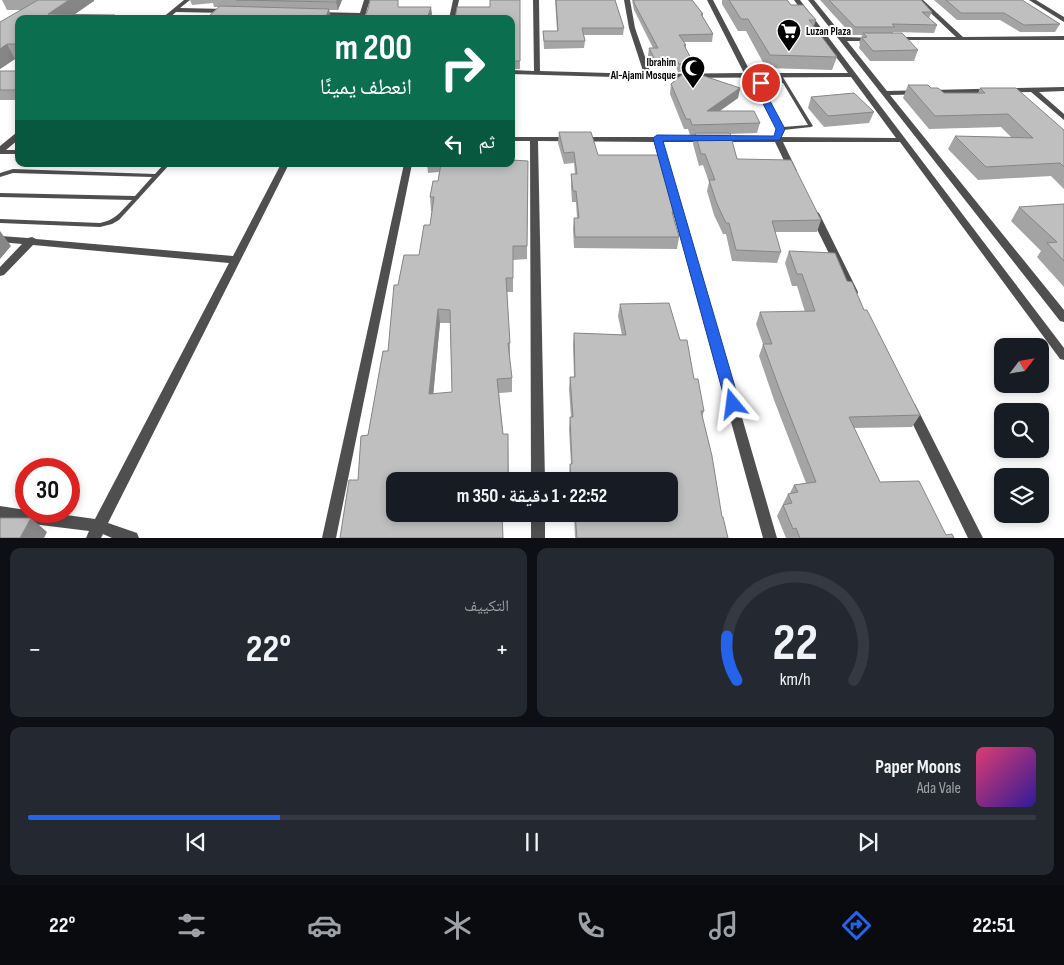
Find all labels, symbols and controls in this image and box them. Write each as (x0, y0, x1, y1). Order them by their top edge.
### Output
supermarket icon: Luzan Plaza (776, 18, 802, 52)
place label: Luzan Plaza (806, 25, 851, 38)
text: 200 m (335, 27, 412, 70)
icon: right (430, 35, 495, 100)
mosque icon: Ibrahim Al-Ajami Mosque (680, 55, 706, 89)
place label: Ibrahim Al-Ajami Mosque (610, 56, 676, 82)
pin (740, 62, 782, 104)
icon: arrive (747, 69, 775, 97)
text: انعطف يمينًا (320, 74, 412, 101)
icon: left (440, 130, 468, 158)
text: ثم (478, 131, 495, 154)
north arrow (994, 338, 1049, 392)
map controls (994, 338, 1049, 523)
position arrow (706, 377, 758, 429)
button: search (994, 403, 1049, 458)
speed limit sign: 30 (15, 458, 80, 523)
button: layers (994, 468, 1049, 523)
text: 22:52 · 1 دقيقة · 350 m (457, 485, 607, 508)
text: التكييف (464, 597, 509, 616)
text: 22 (773, 612, 818, 675)
text: 22° (246, 627, 291, 672)
text: − (28, 633, 42, 666)
text: + (495, 633, 509, 666)
text: km/h (780, 669, 811, 690)
text: Paper Moons (875, 756, 961, 779)
text: Ada Vale (917, 779, 961, 798)
icon: previous (182, 828, 210, 856)
icon: pause (518, 828, 546, 856)
icon: next (854, 828, 882, 856)
icon: filters (174, 908, 209, 943)
icon: car (307, 908, 342, 943)
icon: climate (440, 908, 475, 943)
icon: phone (573, 908, 608, 943)
icon: music (706, 908, 741, 943)
icon: directions (839, 908, 874, 943)
text: 22° (49, 912, 75, 939)
text: 22:51 (972, 912, 1015, 939)

